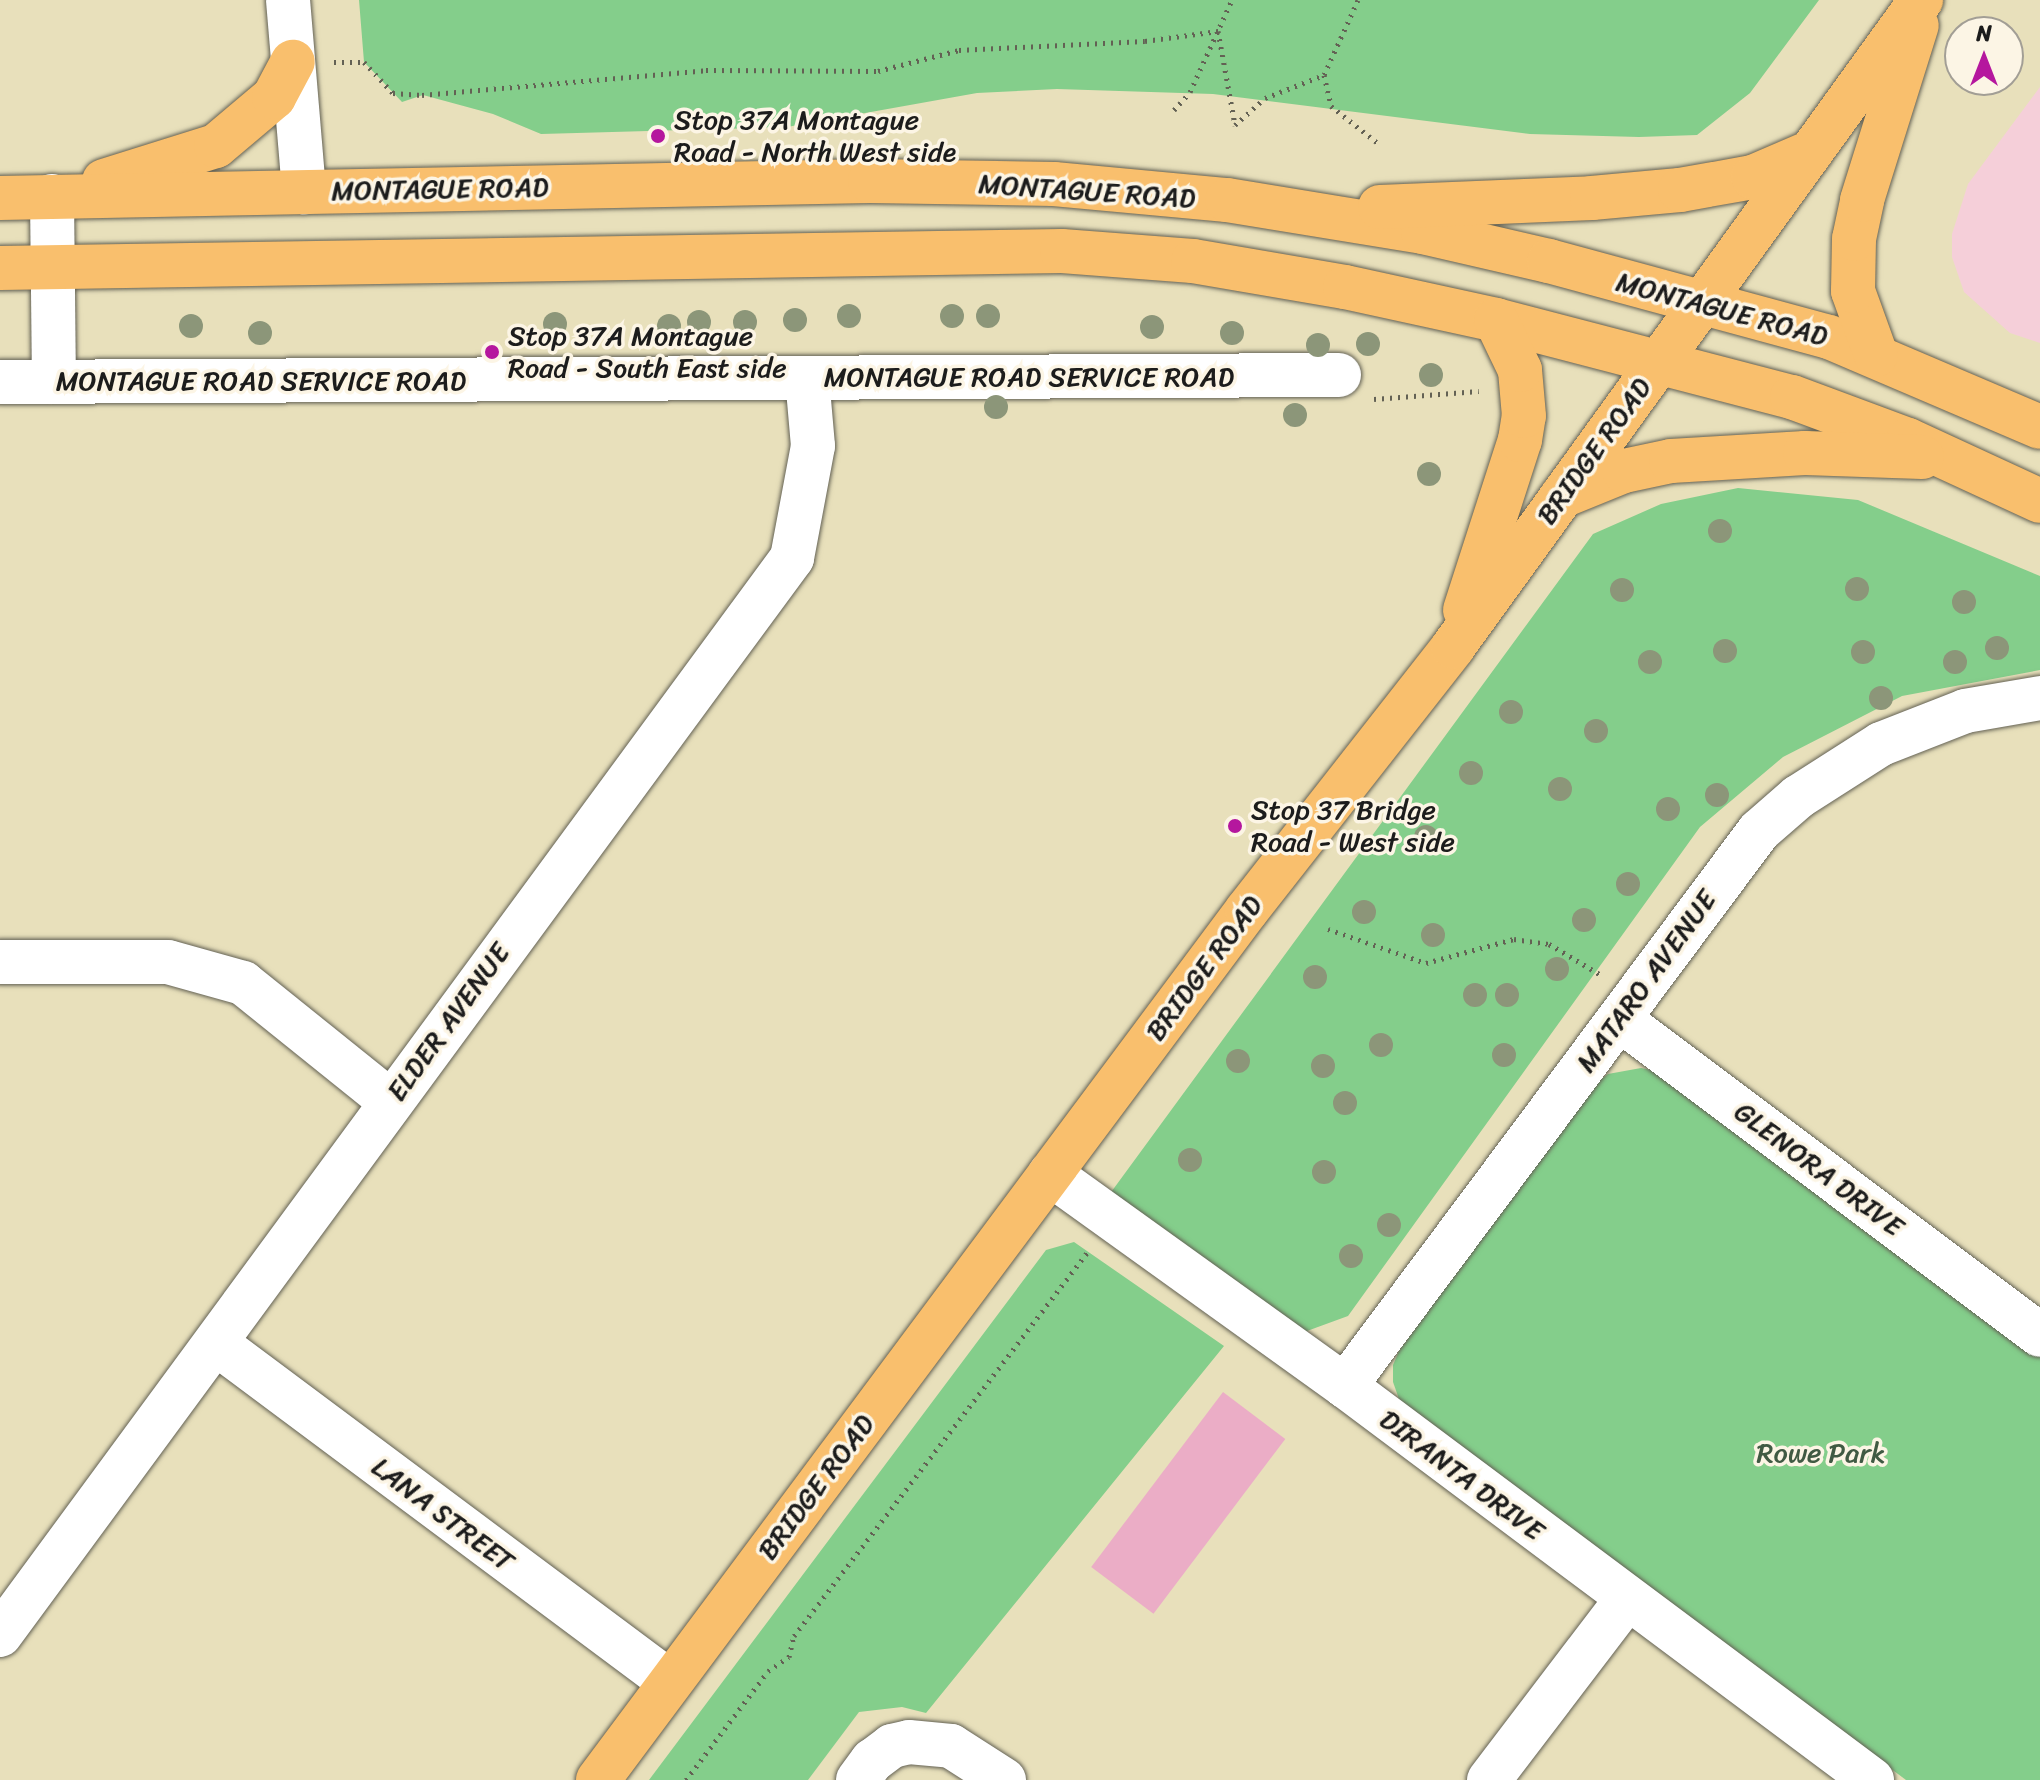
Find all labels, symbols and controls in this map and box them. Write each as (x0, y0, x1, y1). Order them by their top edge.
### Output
text: N (1976, 14, 1992, 53)
north arrow (1944, 16, 2024, 96)
place label: Stop 37A Montague Road - North West side (674, 103, 959, 169)
marker: Stop 37A Montague Road - North West side (649, 127, 667, 145)
street label: MONTAGUE ROAD (977, 167, 1197, 215)
street label: MONTAGUE ROAD (331, 170, 549, 208)
street label: MONTAGUE ROAD (1613, 265, 1831, 353)
place label: Stop 37A Montague Road - South East side (508, 319, 788, 385)
marker: Stop 37A Montague Road - South East side (483, 343, 501, 361)
street label: MONTAGUE ROAD SERVICE ROAD (824, 360, 1234, 394)
street label: MONTAGUE ROAD SERVICE ROAD (56, 364, 466, 398)
street label: BRIDGE ROAD (1530, 371, 1658, 531)
place label: Stop 37 Bridge Road - West side (1251, 793, 1457, 859)
marker: Stop 37 Bridge Road - West side (1226, 817, 1244, 835)
street label: MATARO AVENUE (1569, 884, 1723, 1078)
street label: BRIDGE ROAD (1139, 889, 1269, 1047)
street label: ELDER AVENUE (379, 936, 517, 1108)
street label: GLENORA DRIVE (1728, 1094, 1910, 1244)
street label: DIRANTA DRIVE (1373, 1402, 1551, 1548)
street label: BRIDGE ROAD (751, 1408, 881, 1566)
park label: Rowe Park (1756, 1436, 1886, 1470)
street label: LANA STREET (364, 1449, 522, 1579)

